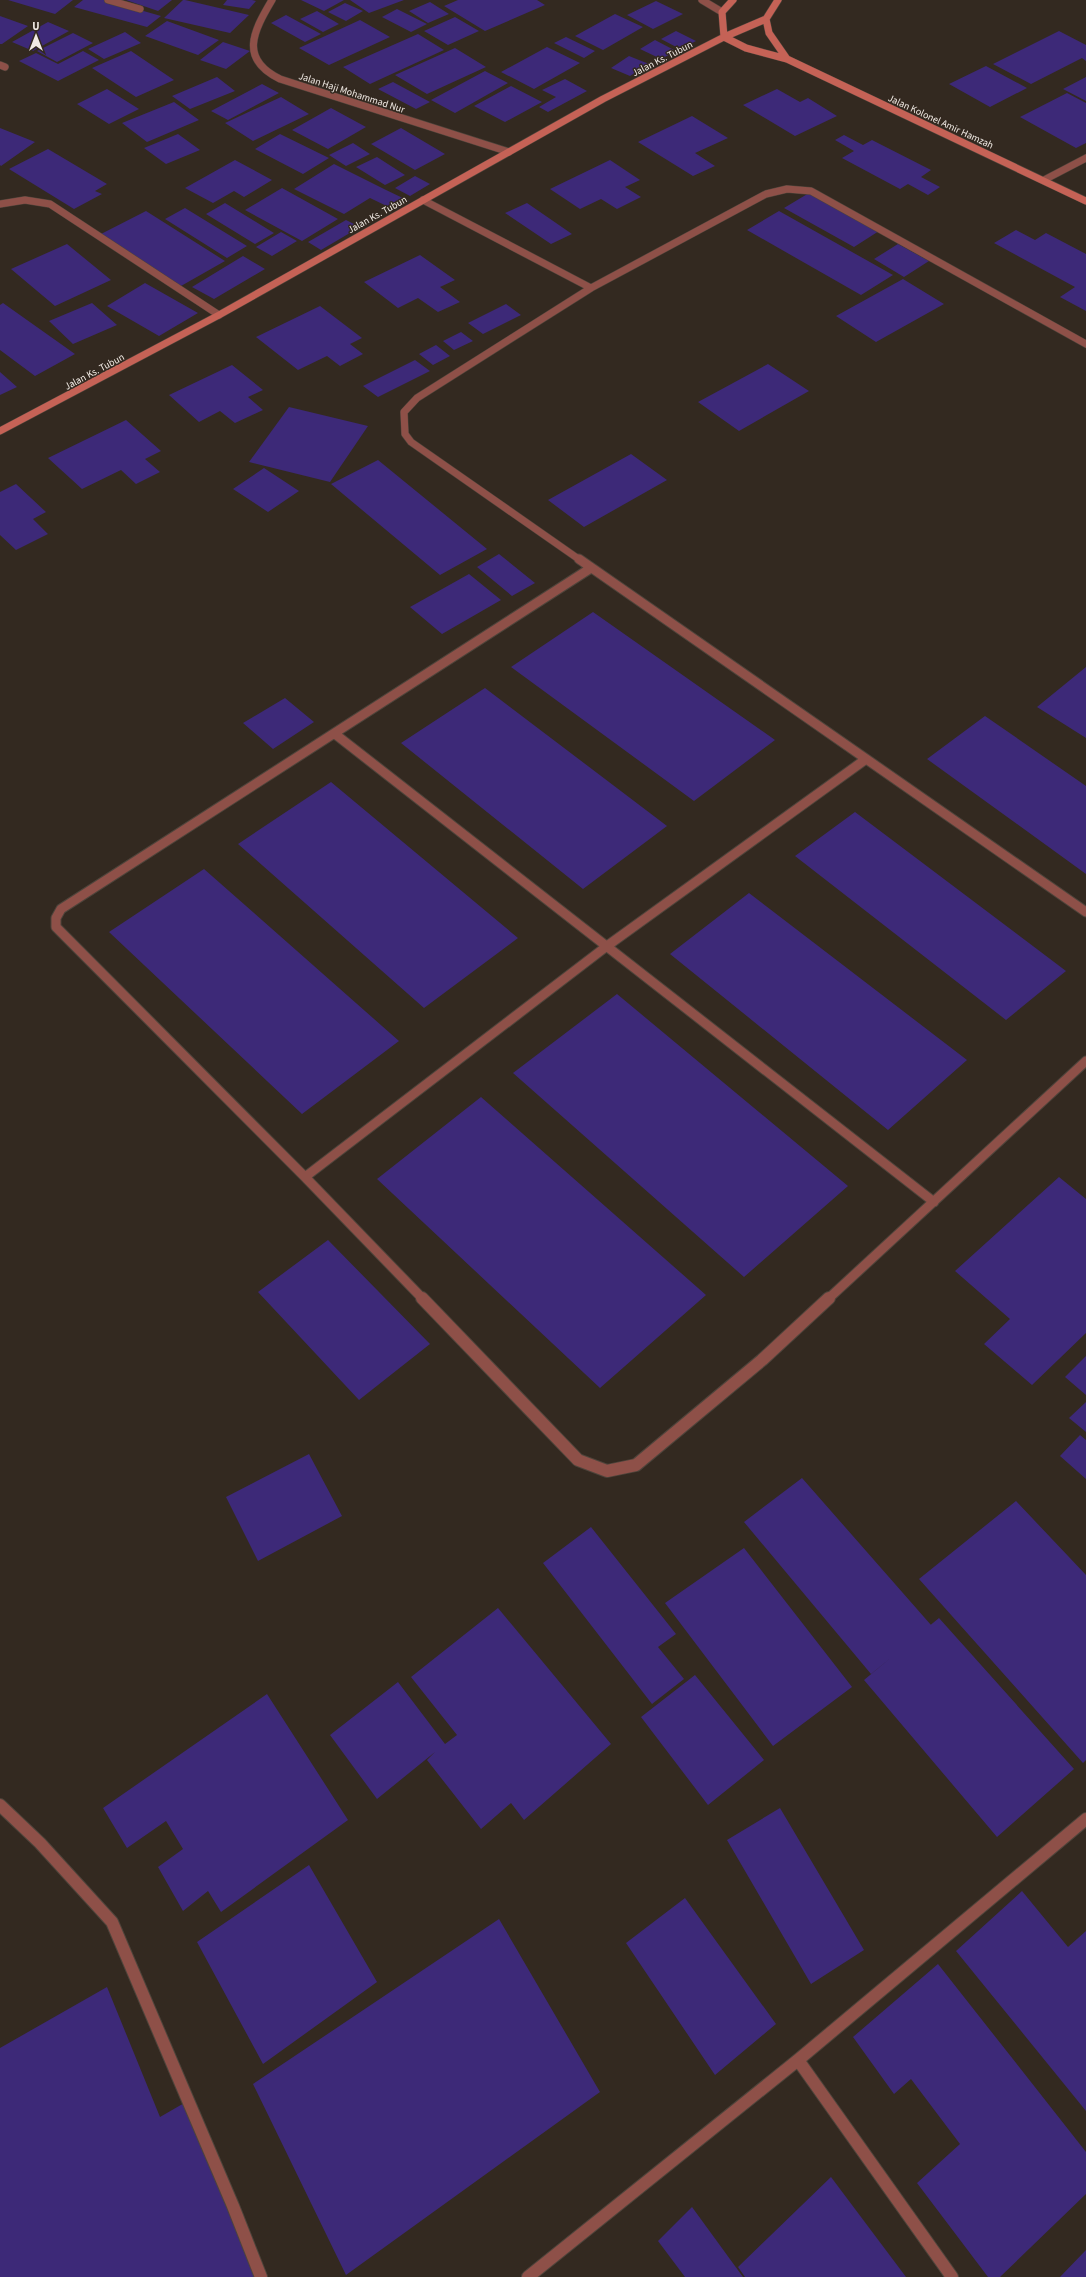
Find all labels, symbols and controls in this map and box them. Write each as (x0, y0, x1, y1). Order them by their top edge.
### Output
north arrow (16, 16, 56, 56)
text: U (32, 19, 40, 34)
street label: Jalan Ks. Tubun (630, 38, 695, 80)
street label: Jalan Haji Mohammad Nur (297, 69, 407, 117)
street label: Jalan Kolonel Amir Hamzah (886, 91, 996, 153)
street label: Jalan Ks. Tubun (345, 193, 410, 237)
street label: Jalan Ks. Tubun (62, 350, 127, 394)

